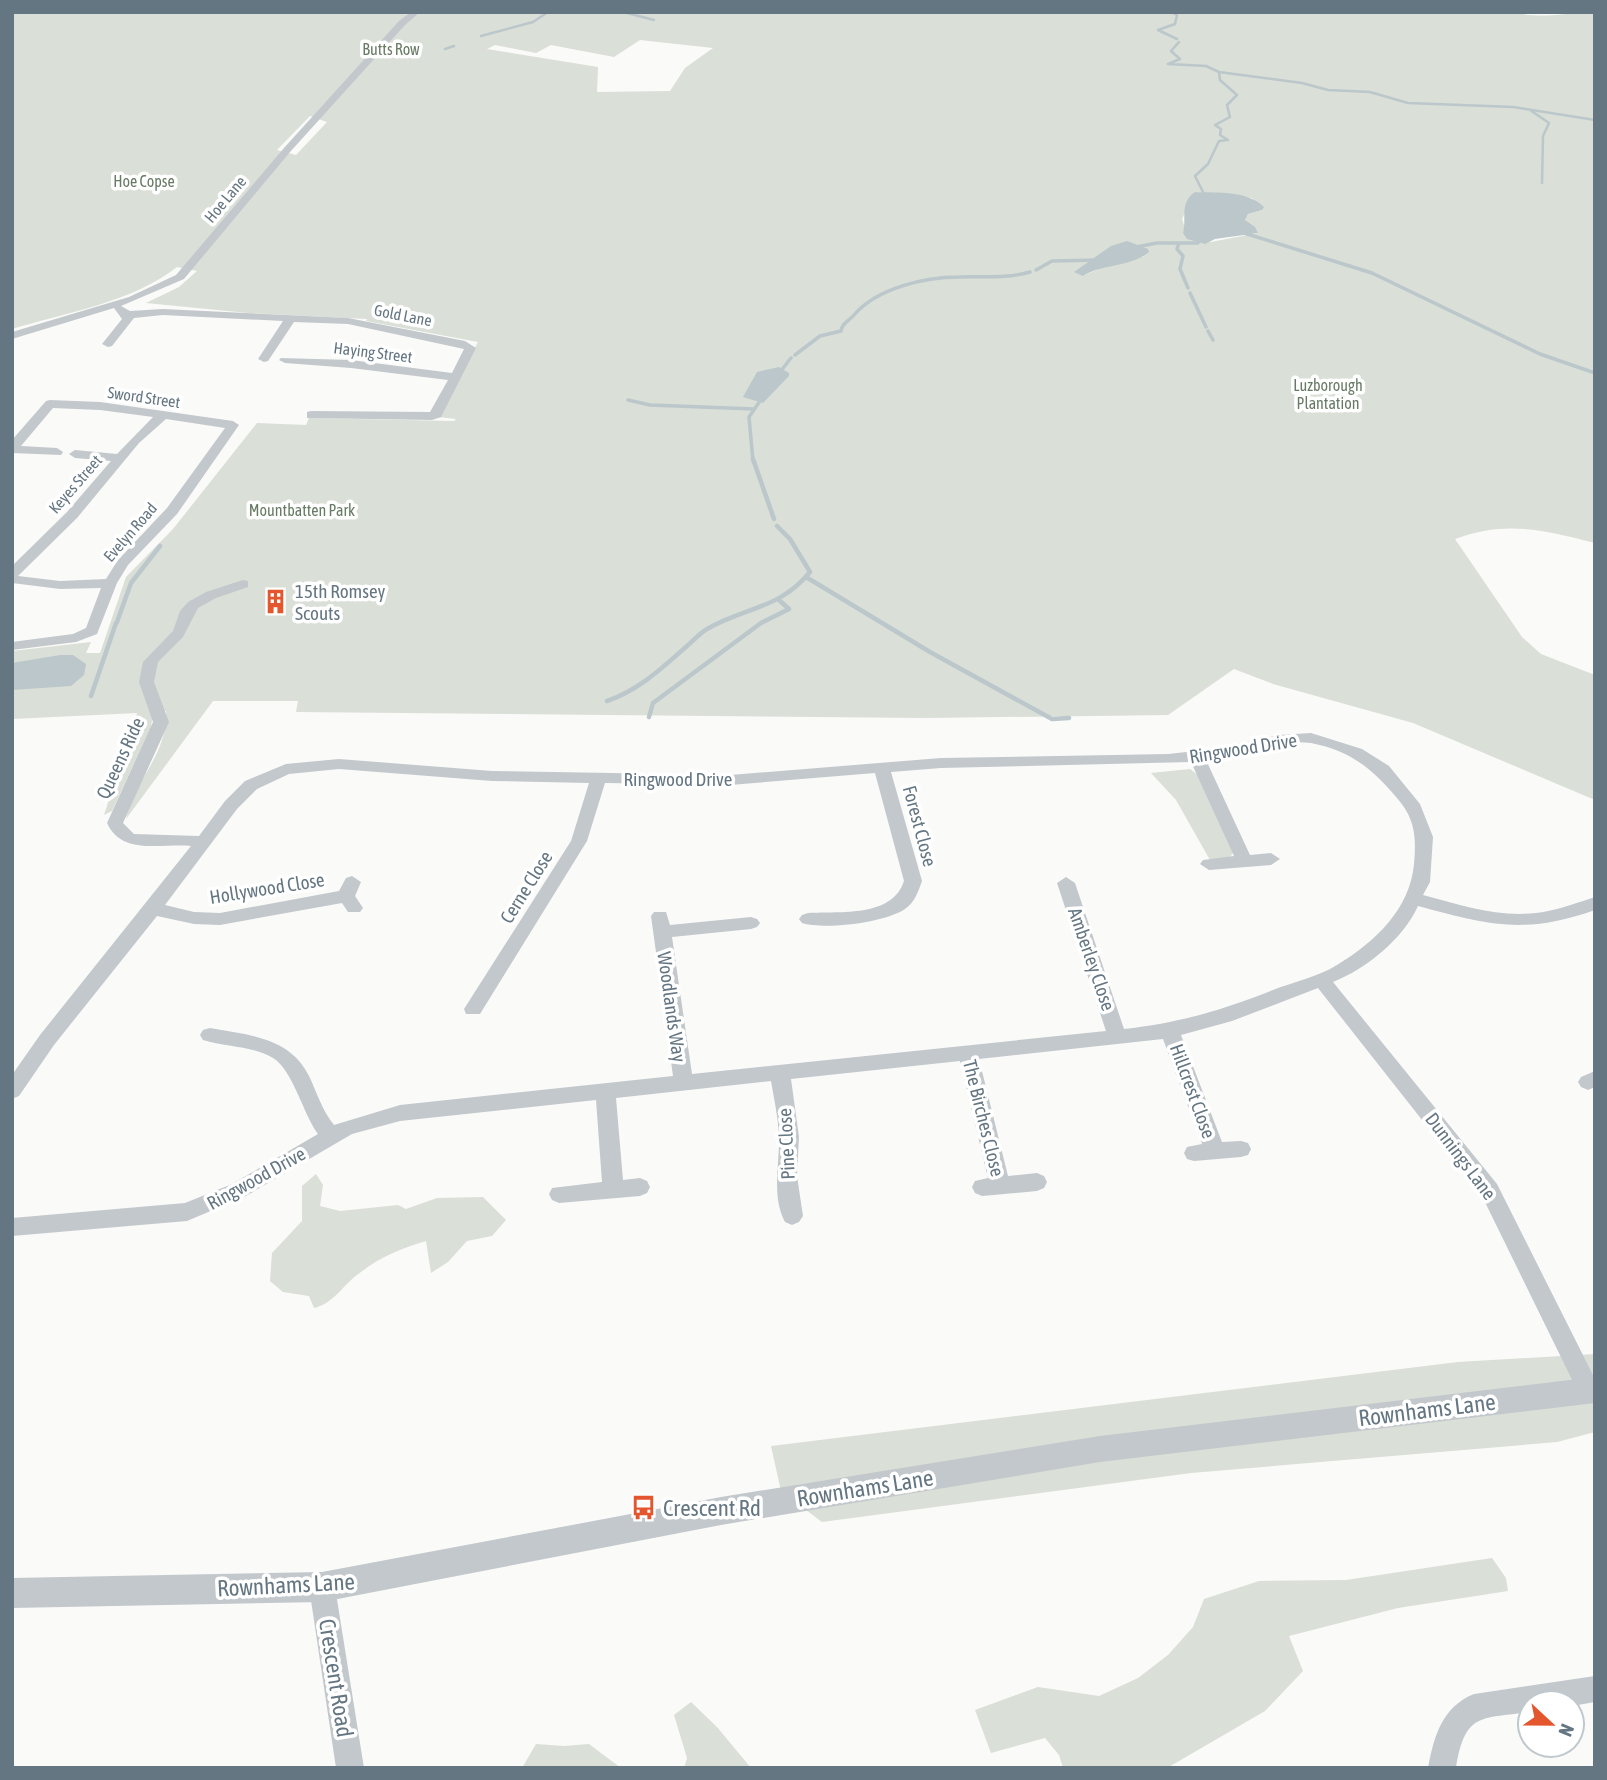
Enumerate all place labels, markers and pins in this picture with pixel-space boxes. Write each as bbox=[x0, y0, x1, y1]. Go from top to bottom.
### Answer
place label: 15th Romsey Scouts bbox=[295, 580, 385, 624]
building icon: 15th Romsey Scouts bbox=[261, 588, 289, 616]
bus stop icon: Crescent Rd bbox=[629, 1494, 657, 1522]
place label: Crescent Rd bbox=[663, 1495, 761, 1521]

